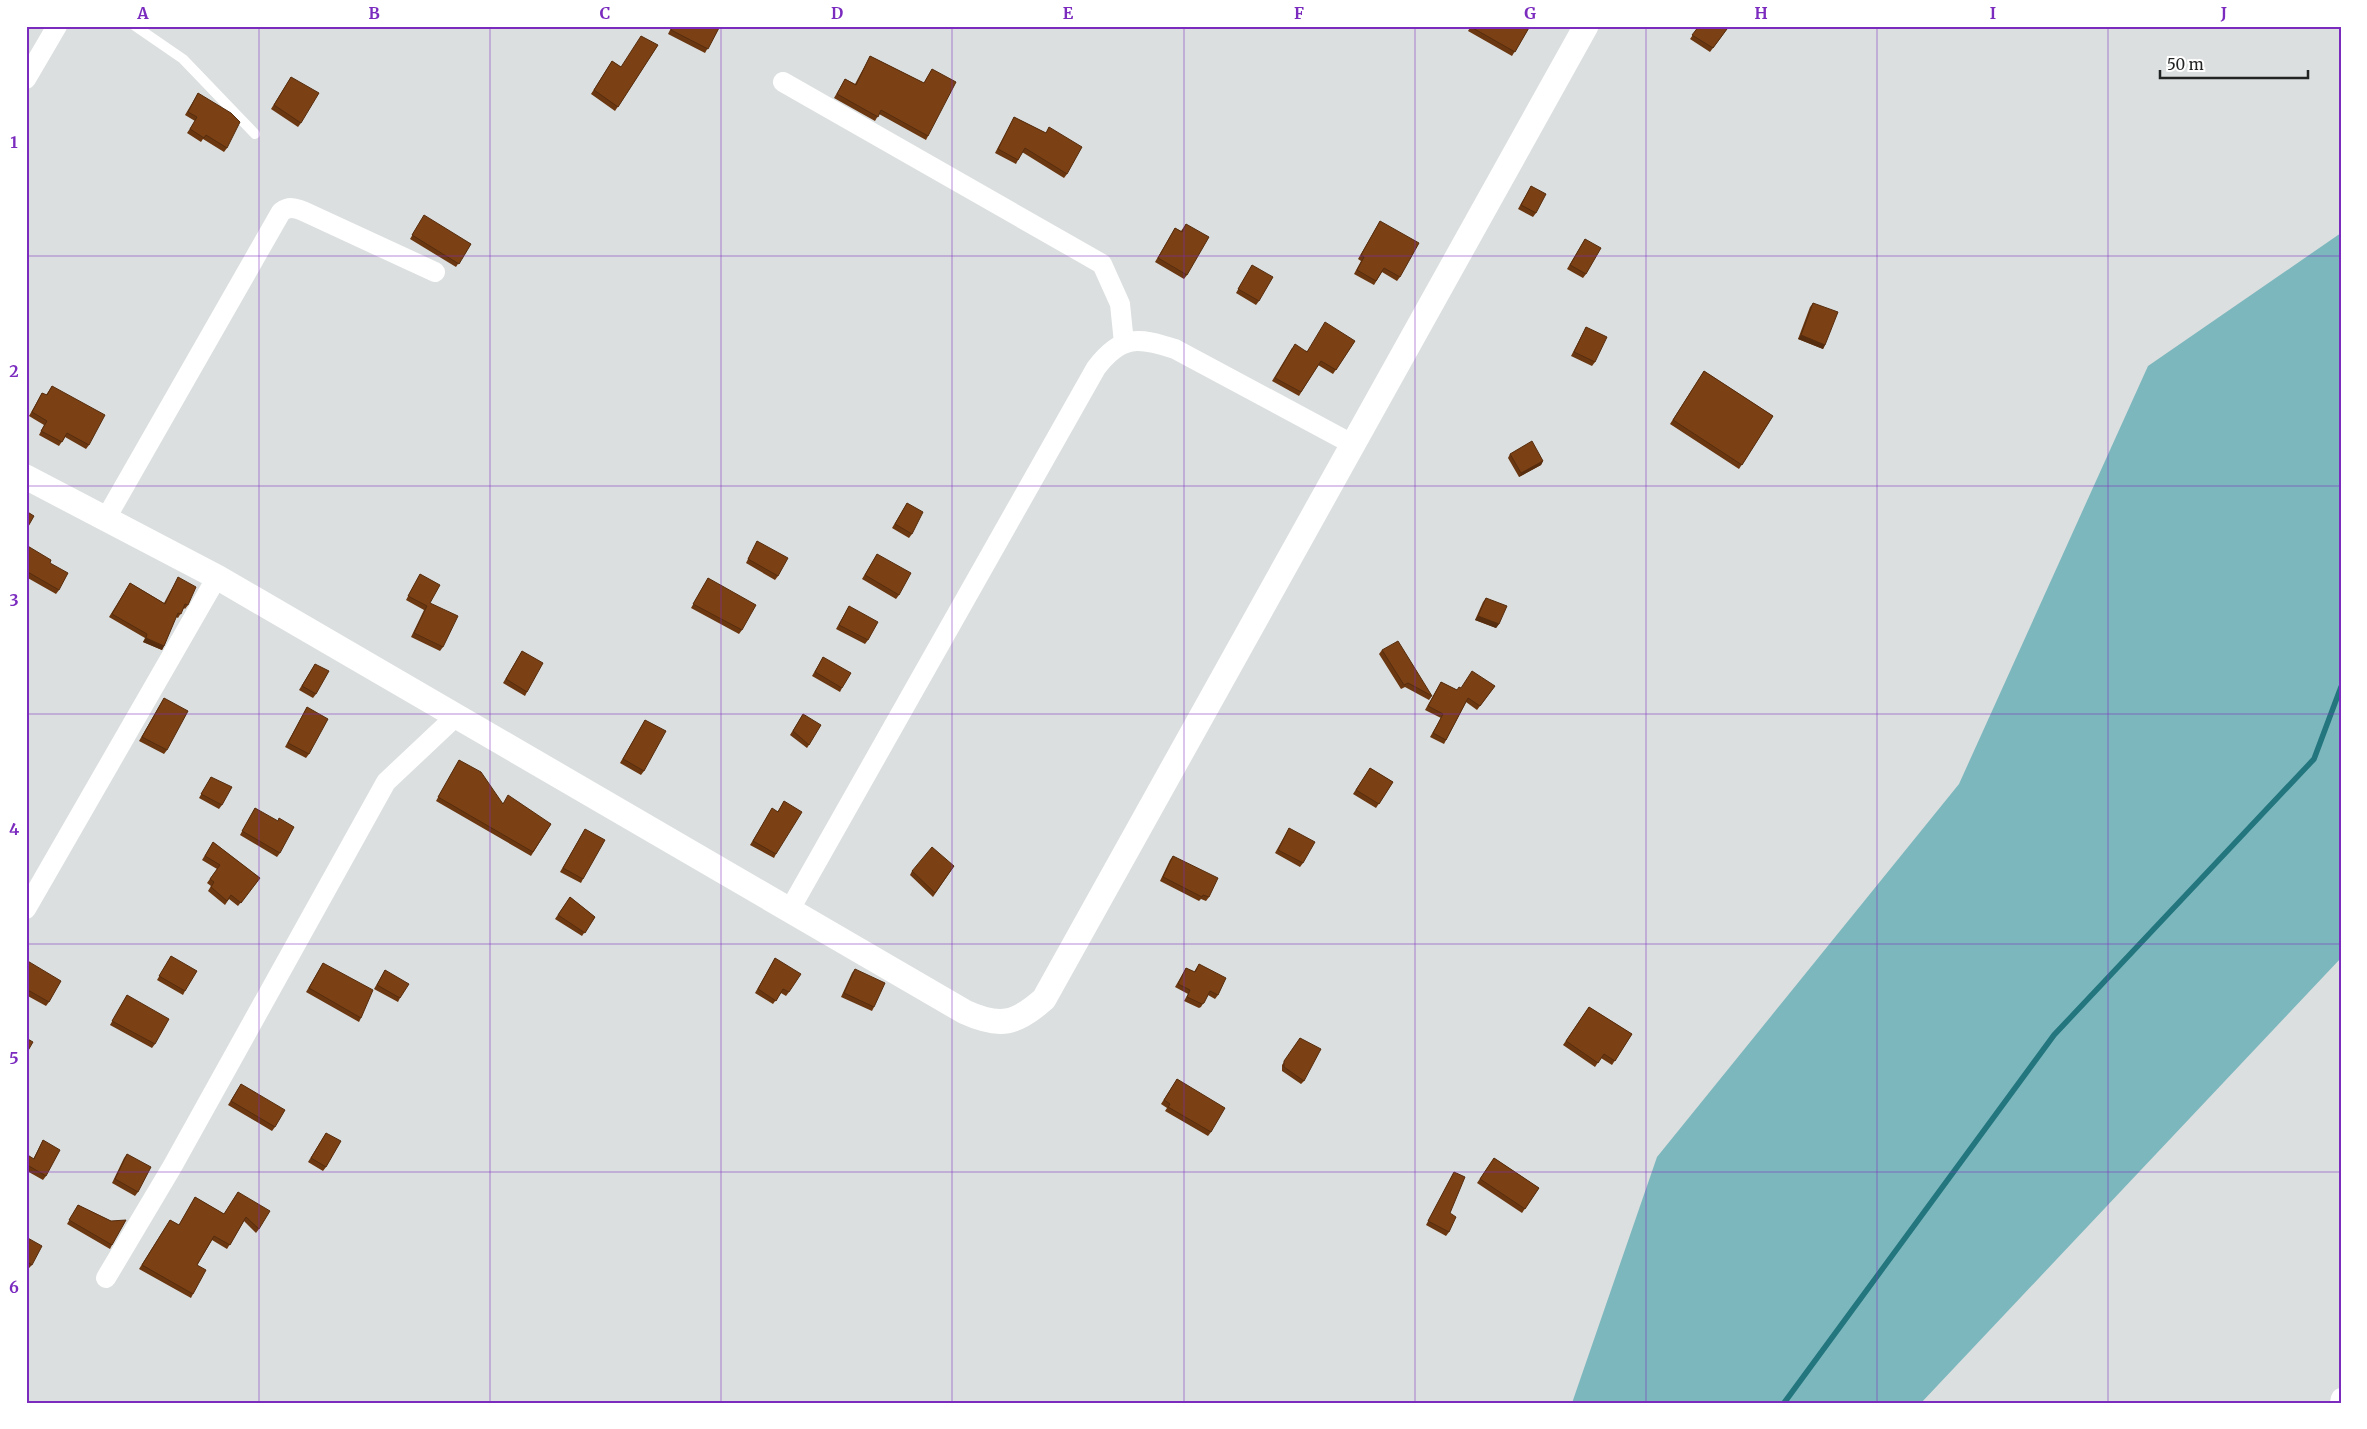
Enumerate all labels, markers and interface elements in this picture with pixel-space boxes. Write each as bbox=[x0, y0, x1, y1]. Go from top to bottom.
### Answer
text: A bbox=[136, 3, 149, 23]
text: B bbox=[368, 3, 380, 23]
text: C bbox=[600, 3, 610, 23]
text: D bbox=[831, 3, 843, 23]
text: E bbox=[1063, 3, 1074, 23]
text: F bbox=[1294, 3, 1304, 23]
text: G bbox=[1524, 3, 1536, 23]
text: H bbox=[1754, 3, 1768, 23]
text: I bbox=[1990, 3, 1996, 23]
text: J bbox=[2220, 3, 2227, 23]
scale bar bbox=[2160, 48, 2307, 80]
text: 50 m bbox=[2167, 55, 2204, 74]
text: 1 bbox=[10, 132, 18, 152]
text: 2 bbox=[9, 361, 19, 381]
text: 3 bbox=[9, 590, 19, 610]
text: 4 bbox=[9, 819, 19, 839]
text: 5 bbox=[9, 1048, 19, 1068]
text: 6 bbox=[9, 1277, 19, 1297]

